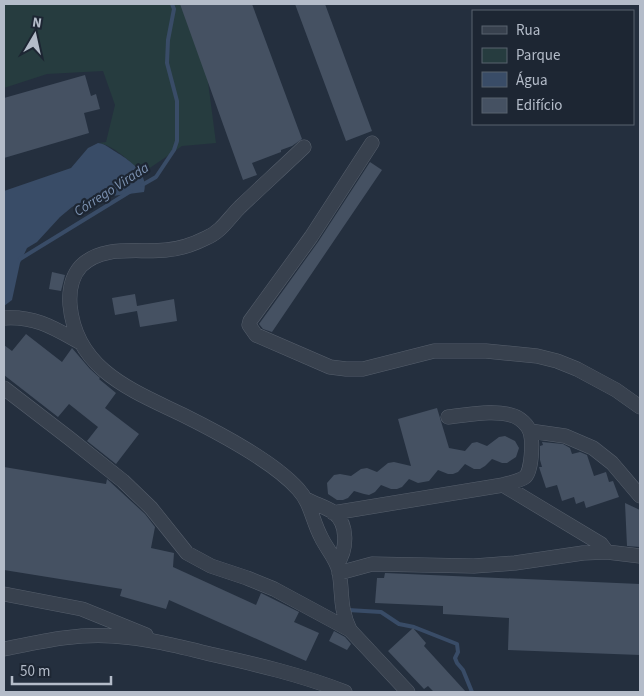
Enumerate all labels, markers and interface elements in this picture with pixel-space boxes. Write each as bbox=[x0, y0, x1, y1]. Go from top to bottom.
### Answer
north arrow bbox=[10, 10, 60, 60]
legend bbox=[472, 10, 634, 125]
text: N bbox=[31, 13, 43, 34]
text: Rua bbox=[516, 20, 540, 41]
text: Parque bbox=[516, 45, 560, 66]
text: Água bbox=[516, 70, 547, 91]
text: Edifício bbox=[516, 95, 563, 116]
water label: Córrego Virada bbox=[70, 158, 153, 222]
scale bar bbox=[12, 654, 111, 686]
text: 50 m bbox=[20, 661, 50, 682]

